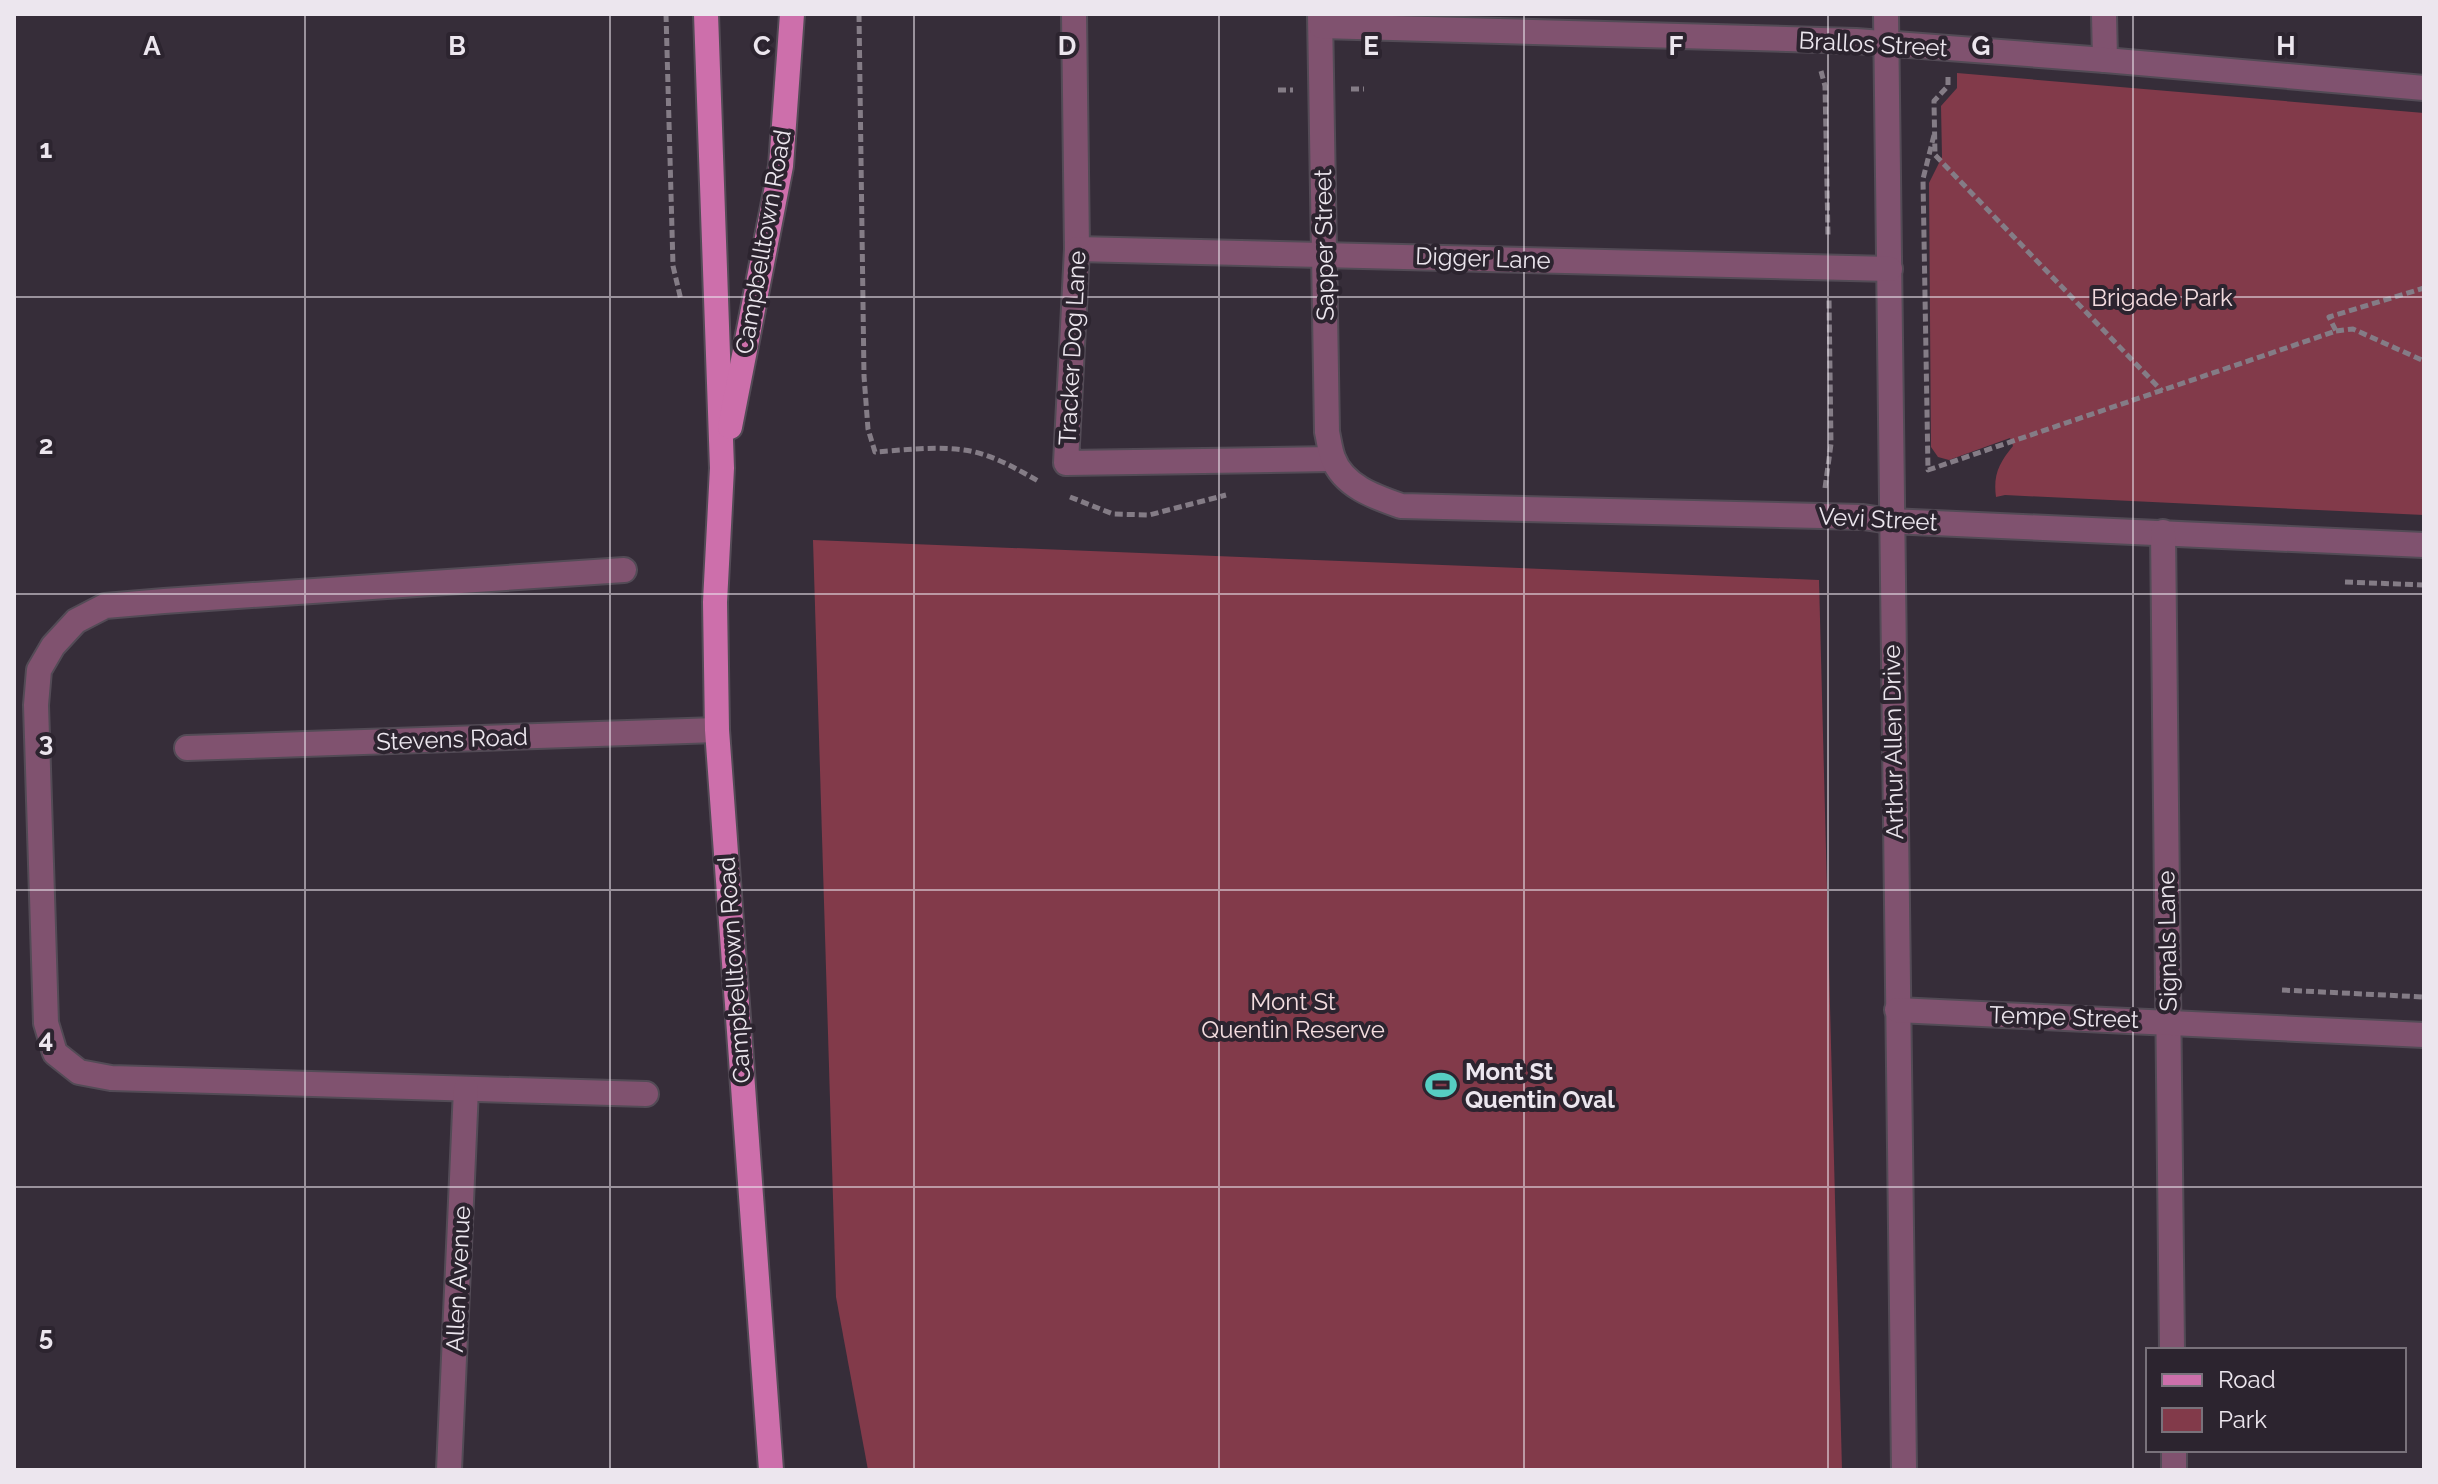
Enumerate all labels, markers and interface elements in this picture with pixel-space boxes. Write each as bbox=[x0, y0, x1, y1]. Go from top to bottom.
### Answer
street label: Brallos Street bbox=[1798, 26, 1948, 62]
text: A bbox=[143, 31, 161, 61]
text: B bbox=[448, 31, 466, 61]
text: C bbox=[753, 31, 771, 61]
text: D bbox=[1058, 31, 1076, 61]
text: E bbox=[1363, 31, 1379, 61]
text: F bbox=[1669, 31, 1684, 61]
text: G bbox=[1972, 31, 1990, 61]
text: H bbox=[2276, 31, 2296, 61]
street label: Campbelltown Road bbox=[729, 128, 797, 356]
text: 1 bbox=[40, 134, 53, 164]
street label: Sapper Street bbox=[1308, 169, 1340, 321]
street label: Digger Lane bbox=[1415, 241, 1551, 275]
street label: Tracker Dog Lane bbox=[1052, 250, 1092, 446]
park label: Brigade Park bbox=[2091, 283, 2233, 312]
text: 2 bbox=[39, 430, 53, 460]
street label: Vevi Street bbox=[1818, 501, 1938, 537]
street label: Arthur Allen Drive bbox=[1877, 644, 1909, 840]
street label: Stevens Road bbox=[376, 722, 528, 756]
text: 3 bbox=[39, 727, 53, 757]
street label: Campbelltown Road bbox=[712, 856, 756, 1084]
street label: Signals Lane bbox=[2151, 870, 2183, 1012]
park label: Mont St Quentin Reserve bbox=[1201, 987, 1385, 1044]
street label: Tempe Street bbox=[1989, 1000, 2139, 1034]
text: 4 bbox=[39, 1024, 53, 1054]
place label: Mont St Quentin Oval bbox=[1465, 1057, 1615, 1114]
sports icon: Mont St Quentin Oval bbox=[1424, 1068, 1458, 1102]
street label: Allen Avenue bbox=[440, 1205, 476, 1353]
text: 5 bbox=[39, 1321, 53, 1351]
legend bbox=[2146, 1348, 2406, 1452]
text: Road bbox=[2218, 1365, 2276, 1394]
text: Park bbox=[2218, 1405, 2267, 1434]

